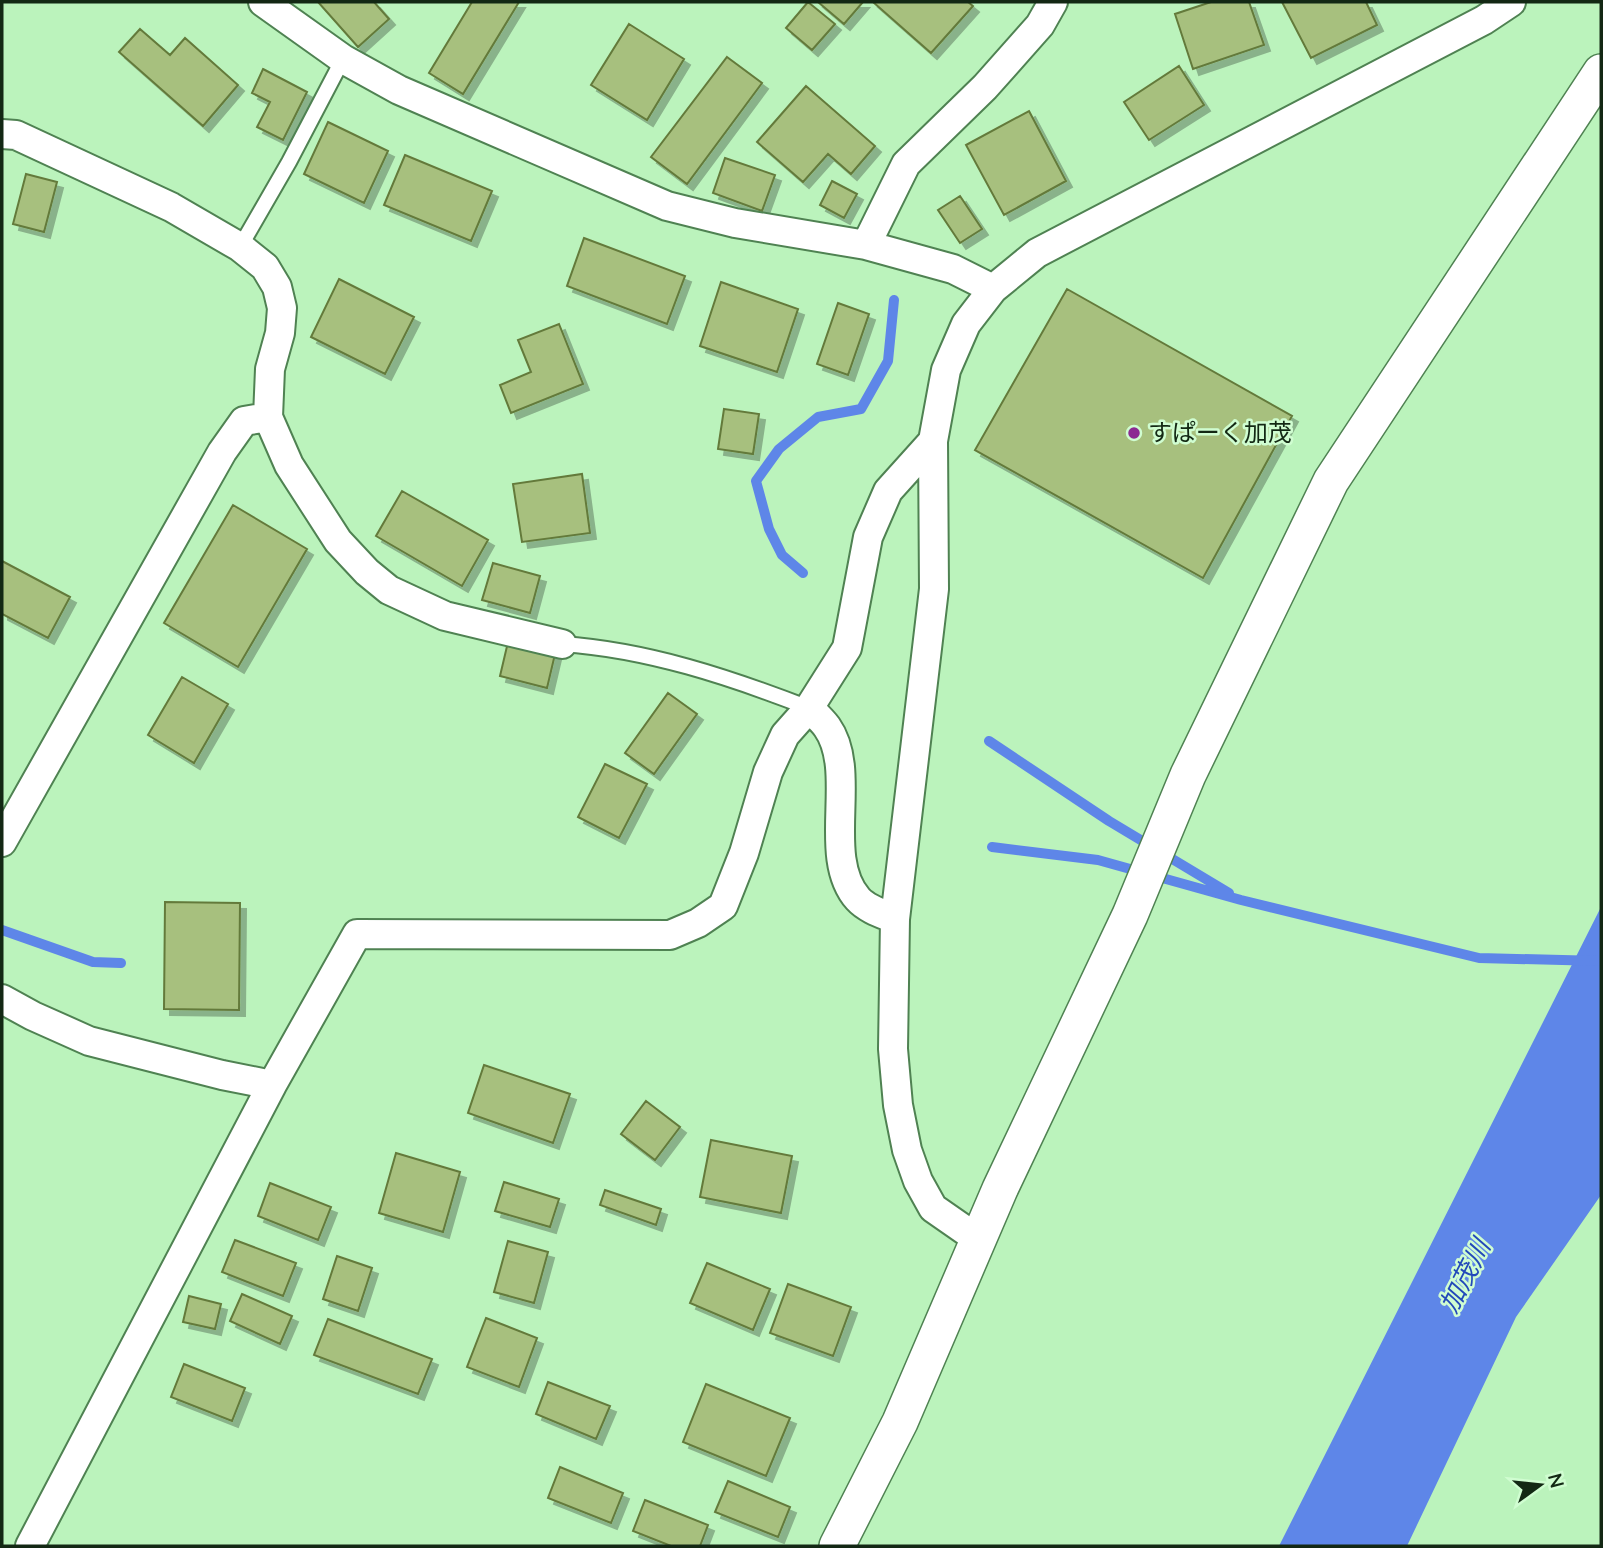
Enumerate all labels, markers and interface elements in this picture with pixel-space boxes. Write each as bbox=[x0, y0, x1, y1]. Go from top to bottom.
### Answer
place label: すぱーく加茂 bbox=[1148, 417, 1292, 449]
marker: すぱーく加茂 bbox=[1126, 425, 1142, 441]
water label: 加茂川 bbox=[1432, 1231, 1500, 1319]
north arrow bbox=[1505, 1450, 1575, 1520]
text: N bbox=[1541, 1471, 1570, 1491]

